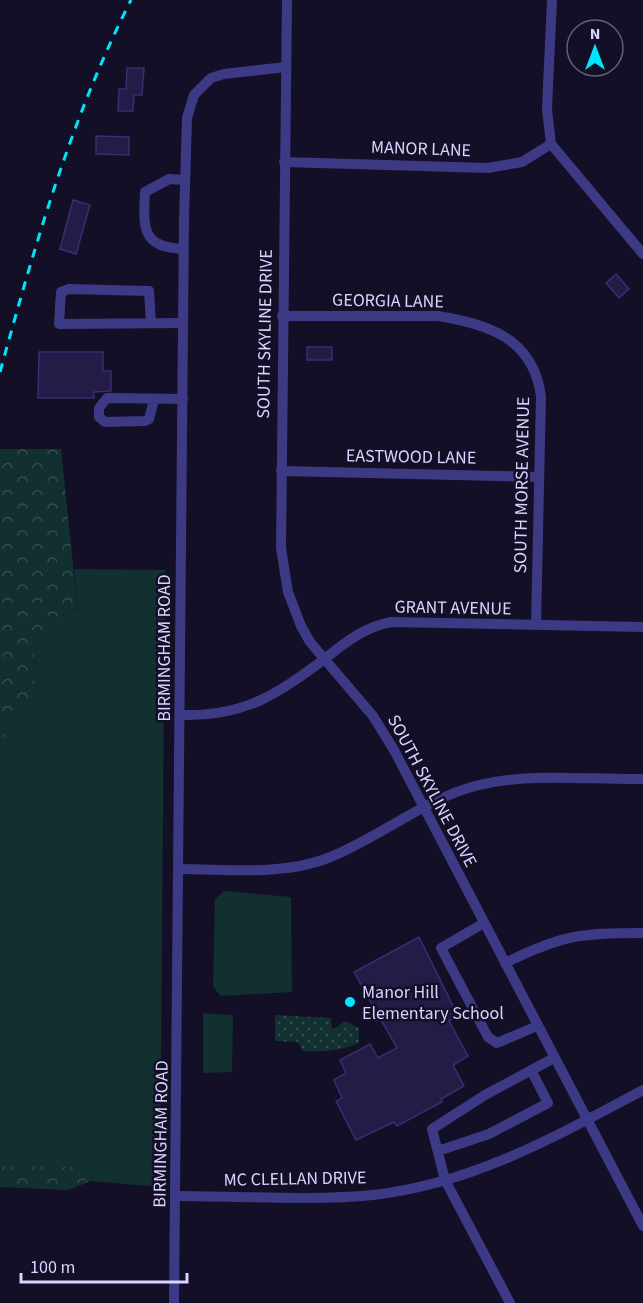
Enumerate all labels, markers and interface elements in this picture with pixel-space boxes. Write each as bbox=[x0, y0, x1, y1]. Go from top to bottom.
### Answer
north arrow bbox=[565, 18, 625, 78]
text: N bbox=[590, 23, 600, 45]
street label: MANOR LANE bbox=[371, 135, 471, 163]
street label: SOUTH SKYLINE DRIVE bbox=[251, 249, 279, 419]
street label: GEORGIA LANE bbox=[332, 288, 444, 314]
street label: SOUTH MORSE AVENUE bbox=[508, 396, 536, 574]
street label: EASTWOOD LANE bbox=[346, 443, 476, 471]
street label: BIRMINGHAM ROAD bbox=[152, 574, 177, 722]
street label: GRANT AVENUE bbox=[394, 594, 512, 622]
street label: SOUTH SKYLINE DRIVE bbox=[381, 710, 483, 872]
place label: Manor Hill Elementary School bbox=[362, 980, 504, 1026]
marker: Manor Hill Elementary School bbox=[343, 995, 357, 1009]
street label: BIRMINGHAM ROAD bbox=[147, 1060, 175, 1208]
street label: MC CLELLAN DRIVE bbox=[223, 1165, 367, 1193]
scale bar bbox=[21, 1246, 188, 1284]
text: 100 m bbox=[30, 1255, 75, 1280]

